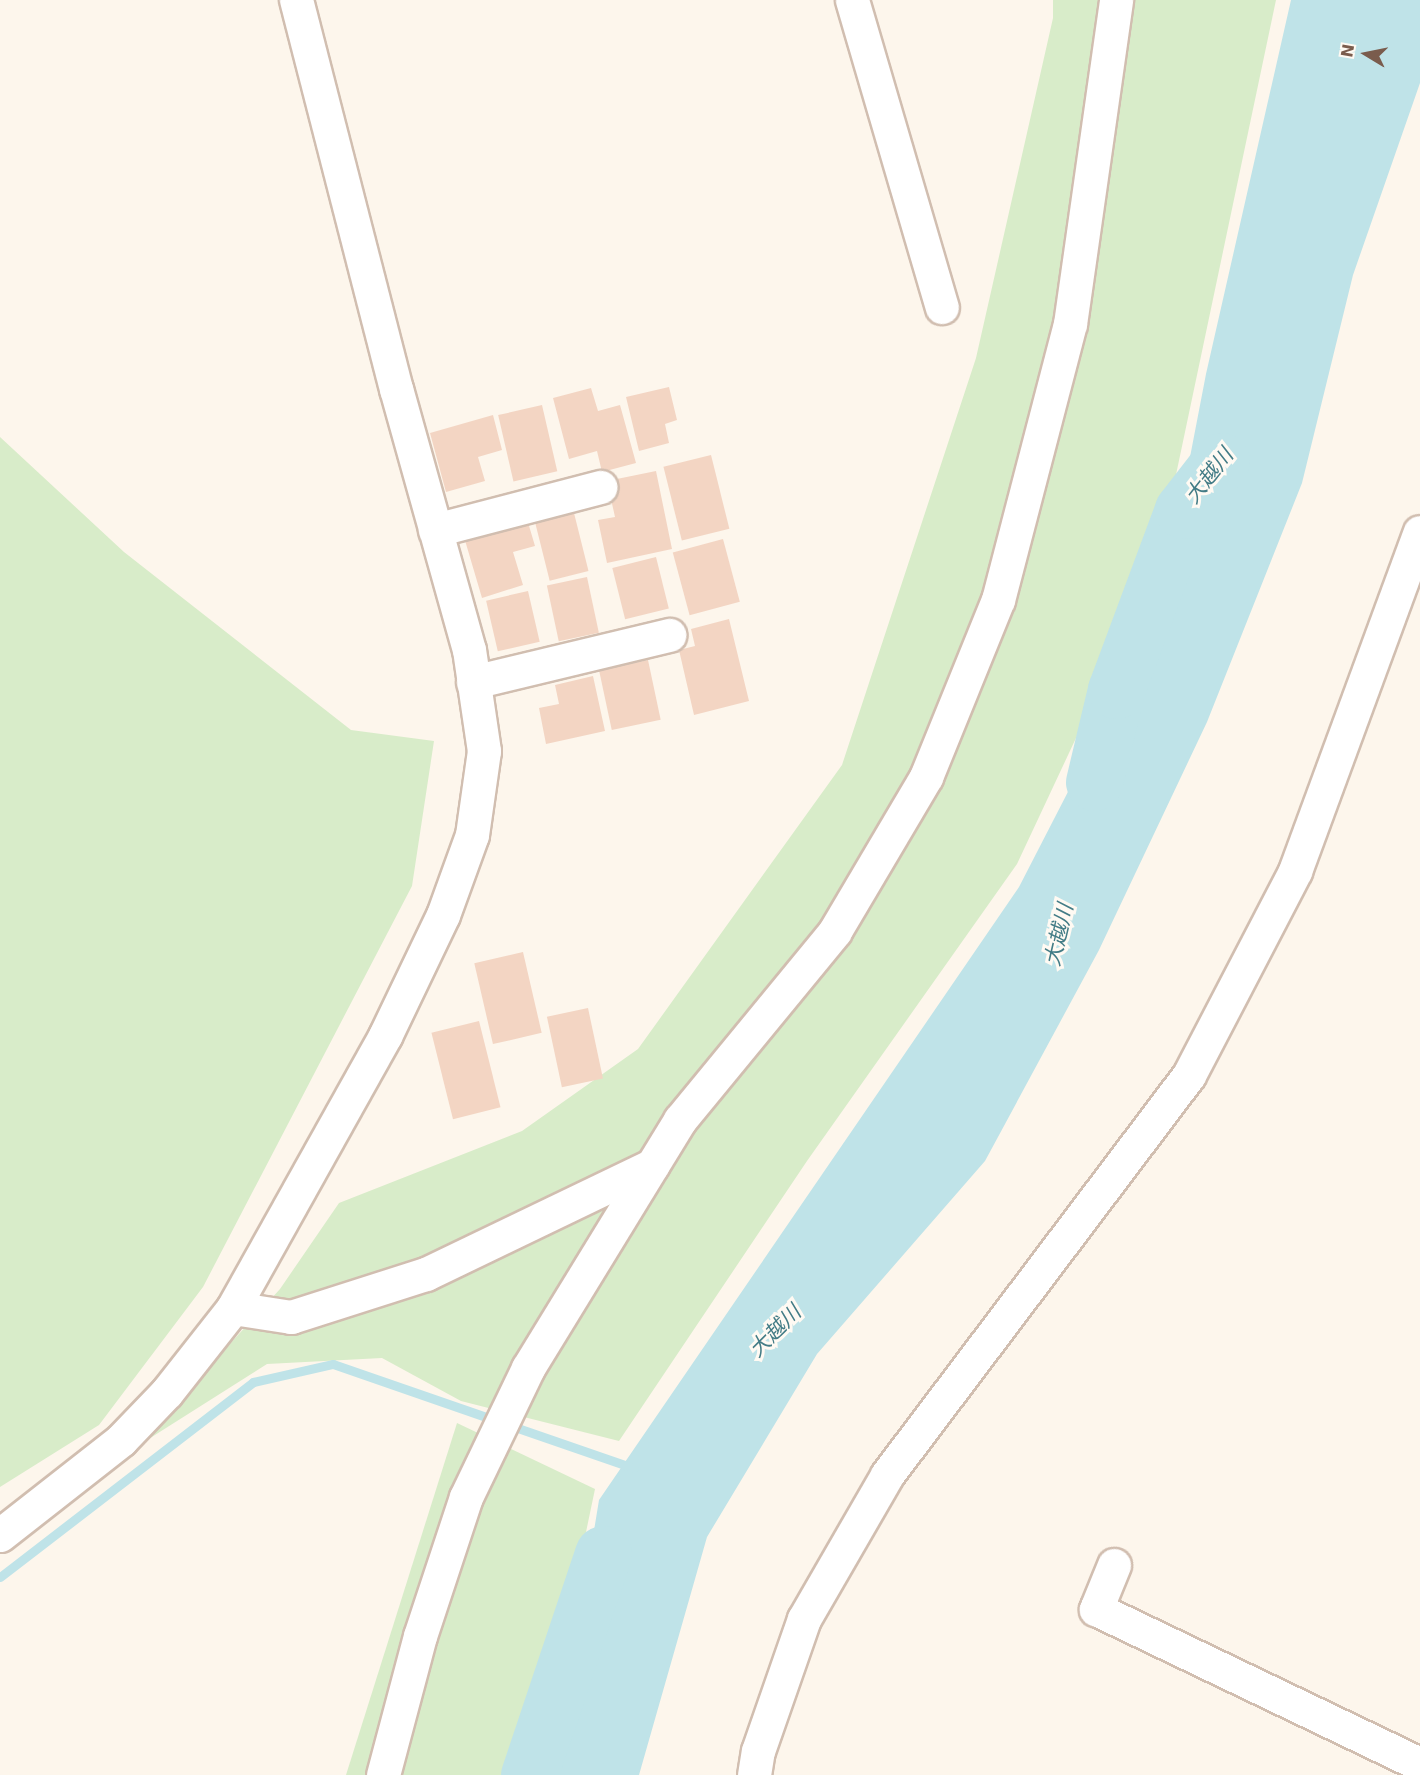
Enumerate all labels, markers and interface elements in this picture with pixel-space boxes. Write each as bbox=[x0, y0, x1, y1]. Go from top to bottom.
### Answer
north arrow bbox=[1336, 24, 1396, 84]
text: N bbox=[1337, 43, 1358, 59]
water label: 大越川 bbox=[1180, 443, 1238, 509]
water label: 大越川 bbox=[1040, 901, 1078, 969]
water label: 大越川 bbox=[744, 1300, 806, 1362]

